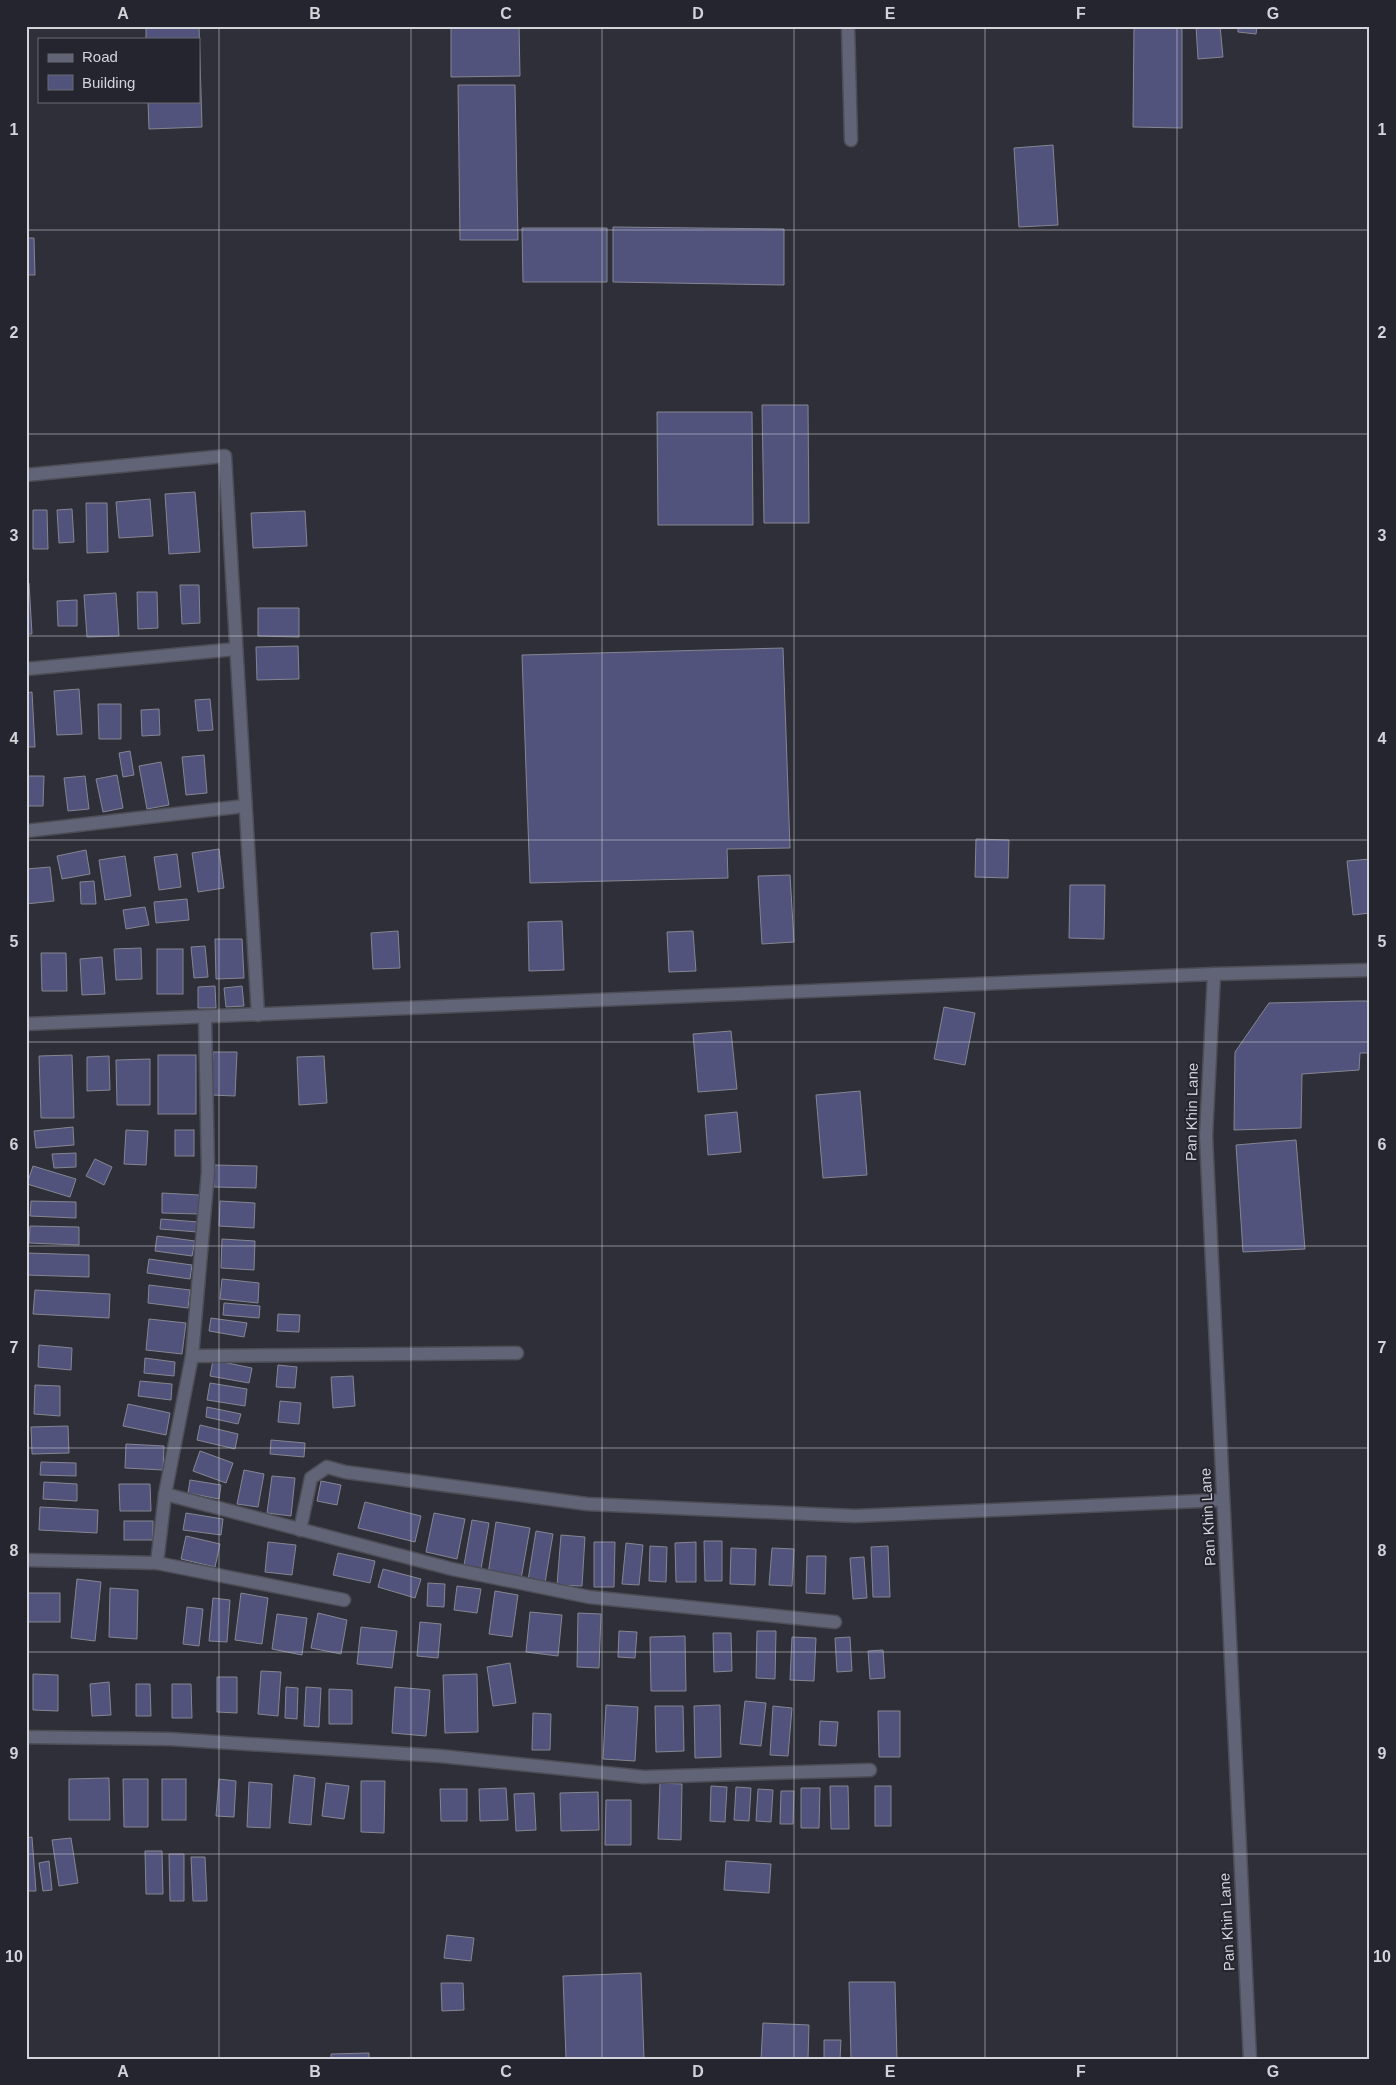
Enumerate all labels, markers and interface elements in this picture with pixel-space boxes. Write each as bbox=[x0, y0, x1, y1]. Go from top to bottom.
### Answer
text: A bbox=[117, 5, 129, 22]
text: B bbox=[309, 5, 321, 22]
text: C bbox=[500, 5, 512, 22]
text: D bbox=[692, 5, 704, 22]
text: E bbox=[885, 5, 896, 22]
text: F bbox=[1076, 5, 1086, 22]
text: G bbox=[1267, 5, 1279, 22]
legend bbox=[38, 38, 200, 102]
text: Road bbox=[82, 48, 118, 65]
text: Building bbox=[82, 74, 135, 91]
text: 1 bbox=[10, 121, 19, 138]
text: 1 bbox=[1378, 121, 1387, 138]
text: 2 bbox=[10, 324, 19, 341]
text: 2 bbox=[1378, 324, 1387, 341]
text: 3 bbox=[10, 527, 19, 544]
text: 3 bbox=[1378, 527, 1387, 544]
text: 4 bbox=[10, 730, 19, 747]
text: 4 bbox=[1378, 730, 1387, 747]
text: 5 bbox=[10, 933, 19, 950]
text: 5 bbox=[1378, 933, 1387, 950]
street label: Pan Khin Lane bbox=[1182, 1063, 1201, 1161]
text: 6 bbox=[10, 1136, 19, 1153]
text: 6 bbox=[1378, 1136, 1387, 1153]
text: 7 bbox=[10, 1339, 19, 1356]
text: 7 bbox=[1378, 1339, 1387, 1356]
street label: Pan Khin Lane bbox=[1196, 1467, 1219, 1567]
text: 8 bbox=[10, 1542, 19, 1559]
text: 8 bbox=[1378, 1542, 1387, 1559]
text: 9 bbox=[10, 1745, 19, 1762]
text: 9 bbox=[1378, 1745, 1387, 1762]
street label: Pan Khin Lane bbox=[1215, 1872, 1238, 1972]
text: 10 bbox=[5, 1948, 23, 1965]
text: 10 bbox=[1373, 1948, 1391, 1965]
text: A bbox=[117, 2063, 129, 2080]
text: B bbox=[309, 2063, 321, 2080]
text: C bbox=[500, 2063, 512, 2080]
text: D bbox=[692, 2063, 704, 2080]
text: E bbox=[885, 2063, 896, 2080]
text: F bbox=[1076, 2063, 1086, 2080]
text: G bbox=[1267, 2063, 1279, 2080]

